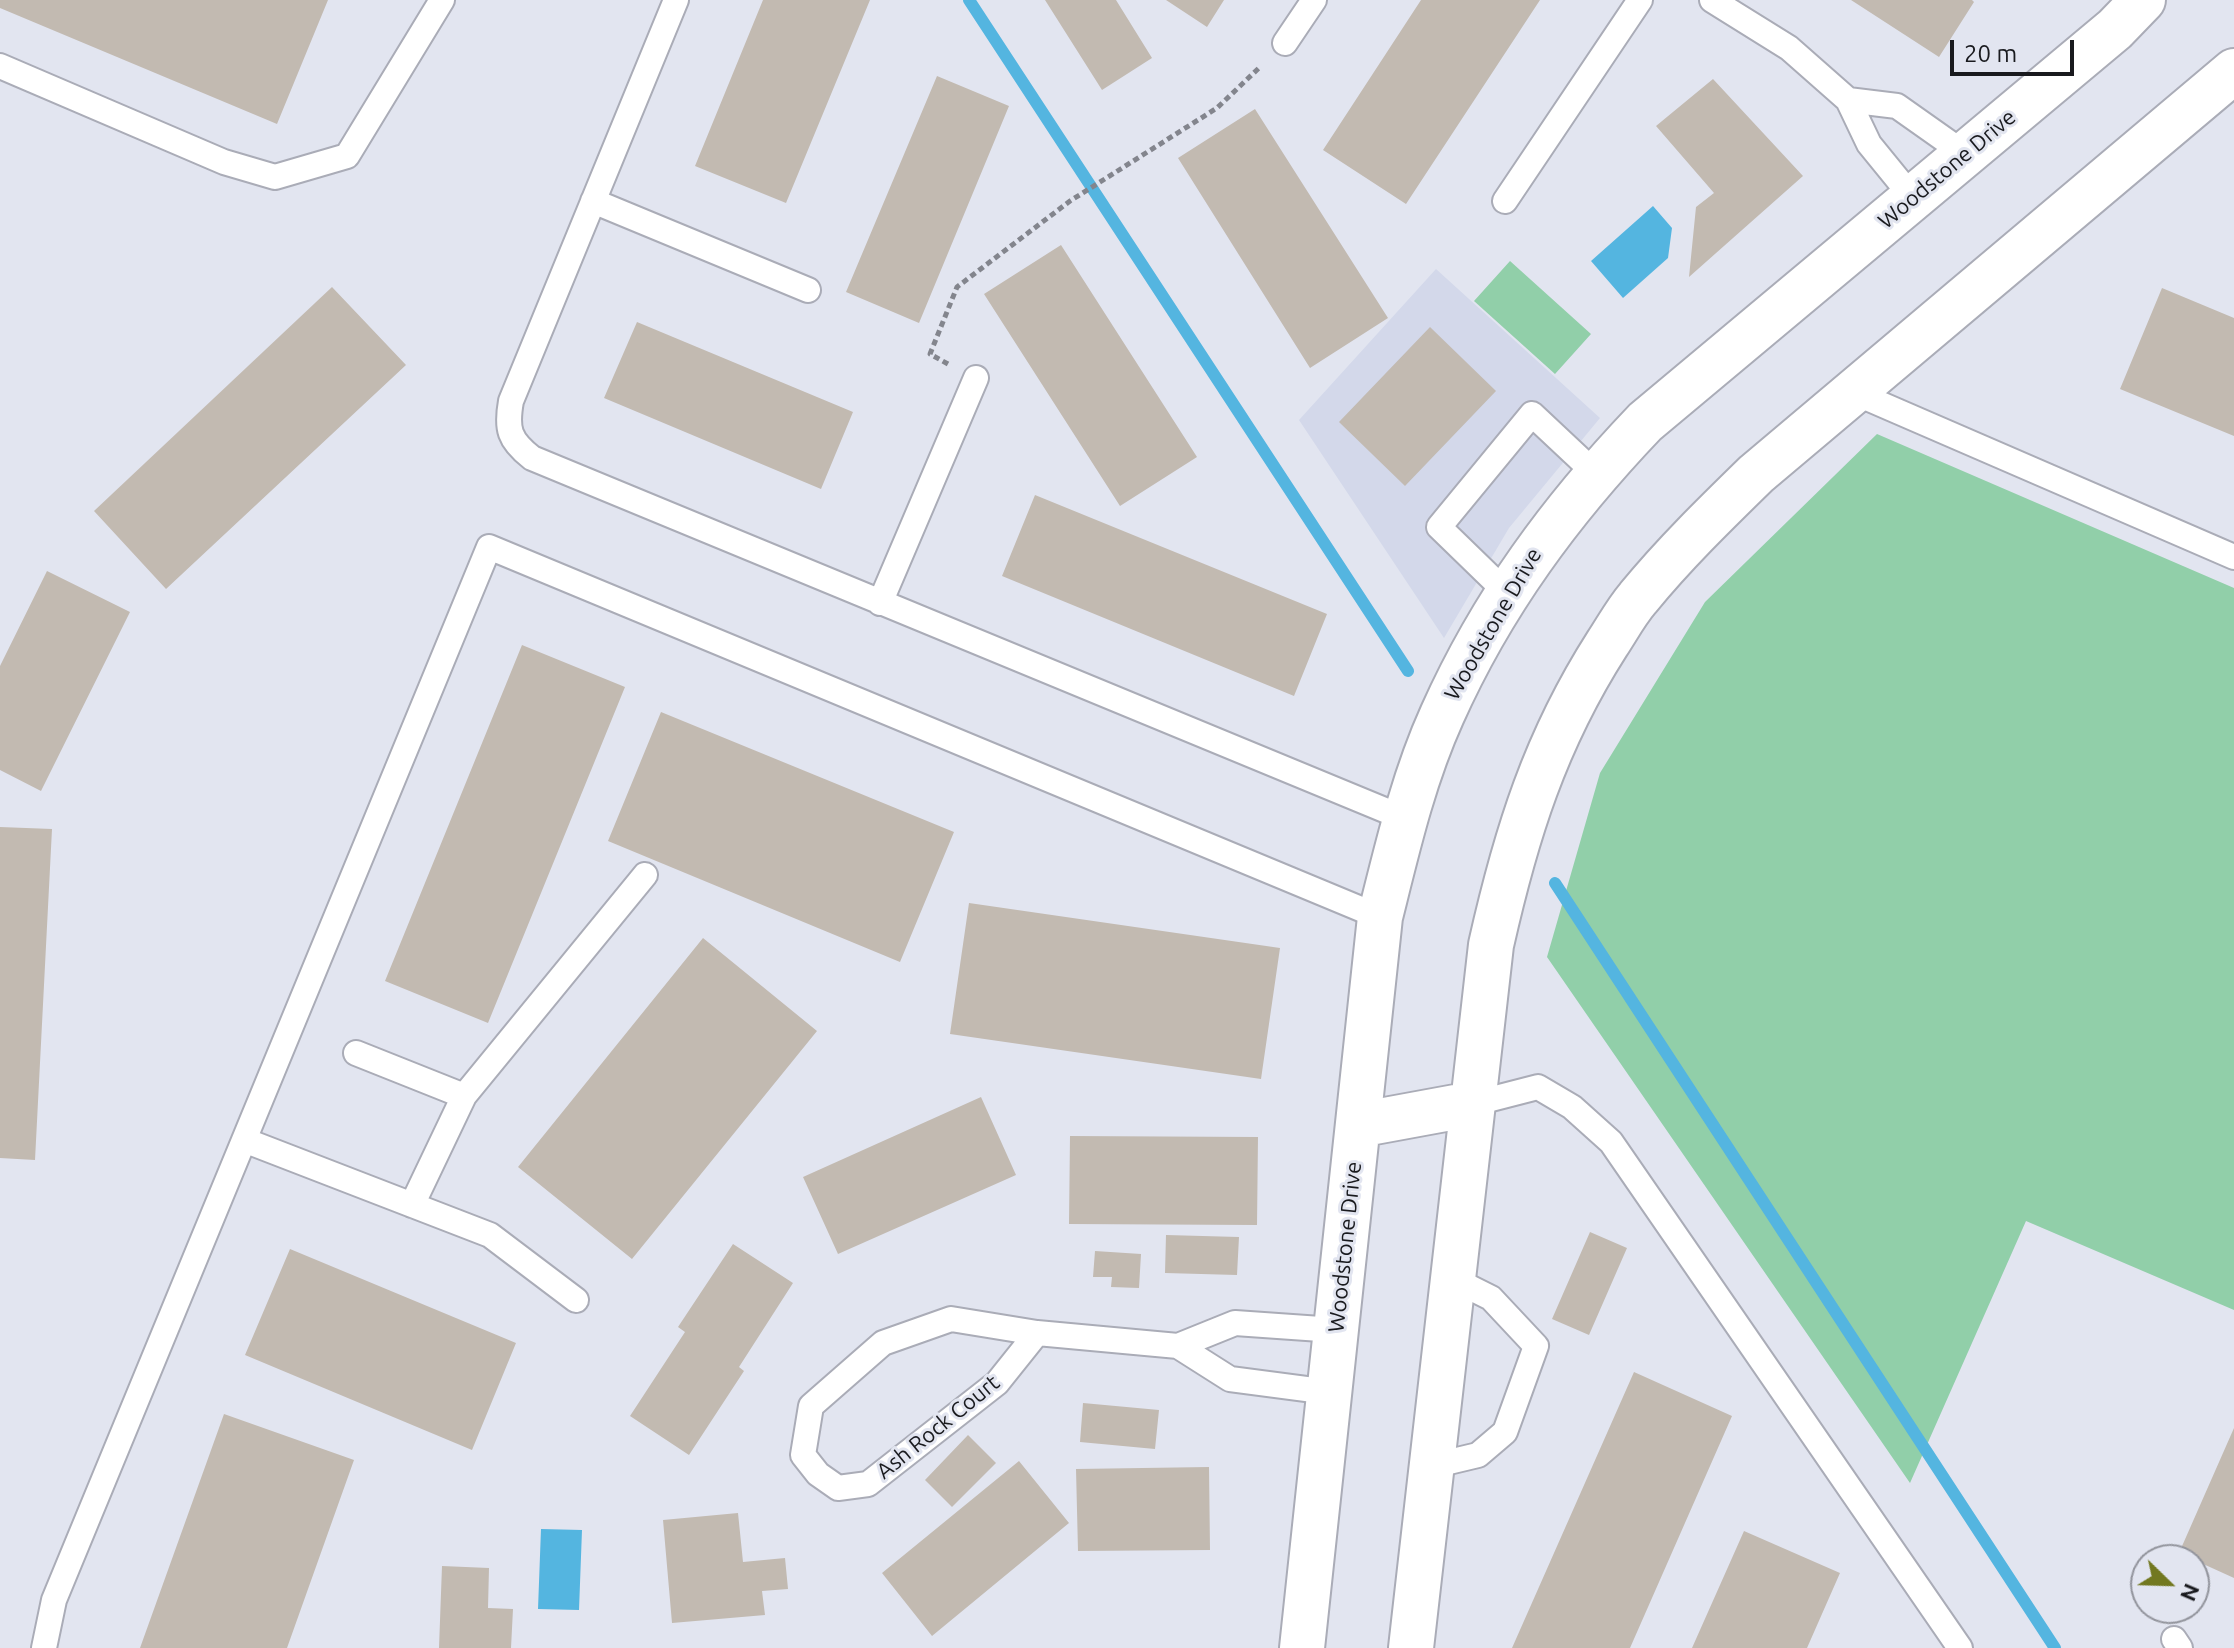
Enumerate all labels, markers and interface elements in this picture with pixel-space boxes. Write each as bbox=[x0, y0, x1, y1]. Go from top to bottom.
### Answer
scale bar bbox=[1954, 24, 2078, 74]
text: 20 m bbox=[1964, 40, 2017, 67]
street label: Woodstone Drive bbox=[1873, 104, 2021, 234]
street label: Woodstone Drive bbox=[1439, 543, 1547, 705]
street label: Woodstone Drive bbox=[1323, 1160, 1367, 1334]
street label: Ash Rock Court bbox=[871, 1369, 1005, 1485]
north arrow bbox=[2130, 1544, 2210, 1624]
text: N bbox=[2176, 1580, 2205, 1605]

